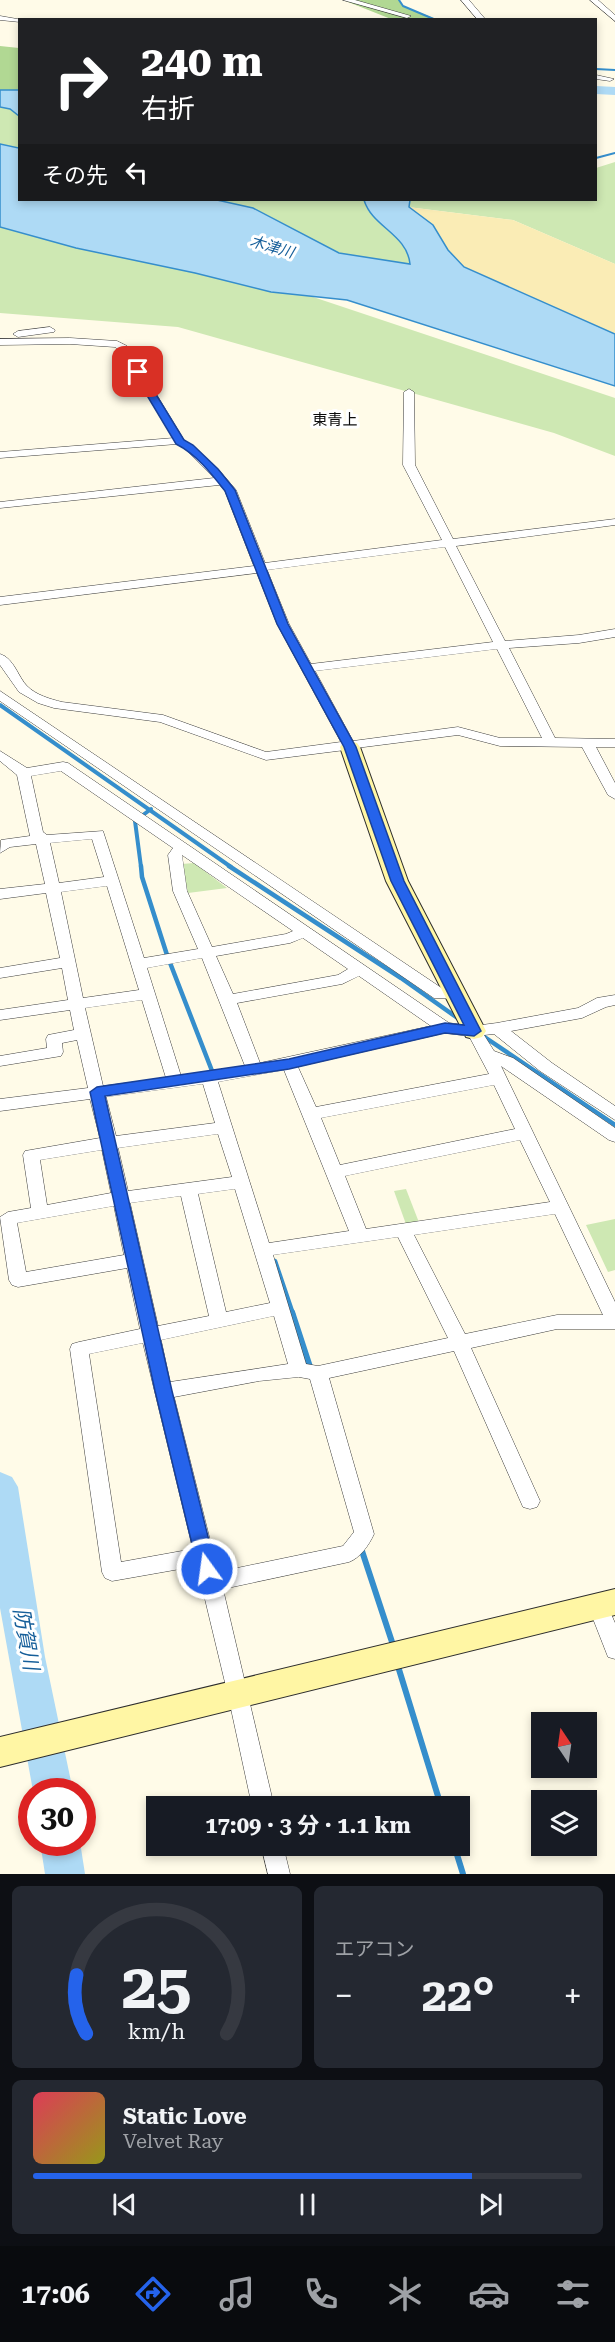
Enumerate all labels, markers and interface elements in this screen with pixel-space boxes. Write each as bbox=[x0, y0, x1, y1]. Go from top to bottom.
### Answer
text: 240 m bbox=[141, 37, 263, 86]
icon: right bbox=[42, 42, 120, 120]
text: 右折 bbox=[141, 93, 195, 125]
icon: left bbox=[120, 156, 153, 189]
text: その先 bbox=[42, 163, 108, 188]
water label: 木津川 bbox=[248, 232, 298, 262]
pin bbox=[112, 346, 163, 397]
icon: arrive bbox=[121, 355, 154, 388]
district label: 東青上 bbox=[312, 411, 358, 429]
position arrow bbox=[175, 1537, 239, 1601]
water label: 防賀川 bbox=[9, 1606, 44, 1674]
north arrow bbox=[531, 1712, 597, 1778]
map controls bbox=[531, 1712, 597, 1856]
speed limit sign: 30 bbox=[18, 1778, 96, 1856]
button: layers bbox=[531, 1790, 597, 1856]
text: 17:09 · 3 分 · 1.1 km bbox=[205, 1813, 411, 1838]
text: エアコン bbox=[335, 1937, 415, 1961]
text: 25 bbox=[122, 1950, 192, 2023]
text: 22° bbox=[422, 1969, 495, 2022]
text: − bbox=[335, 1976, 353, 2015]
text: + bbox=[564, 1976, 582, 2015]
text: km/h bbox=[128, 2019, 186, 2044]
text: Static Love bbox=[123, 2104, 247, 2129]
text: Velvet Ray bbox=[123, 2129, 223, 2153]
icon: previous bbox=[108, 2188, 141, 2221]
icon: pause bbox=[291, 2188, 324, 2221]
icon: next bbox=[474, 2188, 507, 2221]
icon: directions bbox=[132, 2273, 174, 2315]
icon: music bbox=[216, 2273, 258, 2315]
icon: phone bbox=[300, 2273, 342, 2315]
icon: climate bbox=[384, 2273, 426, 2315]
icon: car bbox=[468, 2273, 510, 2315]
icon: filters bbox=[552, 2273, 594, 2315]
text: 17:06 bbox=[21, 2278, 90, 2310]

